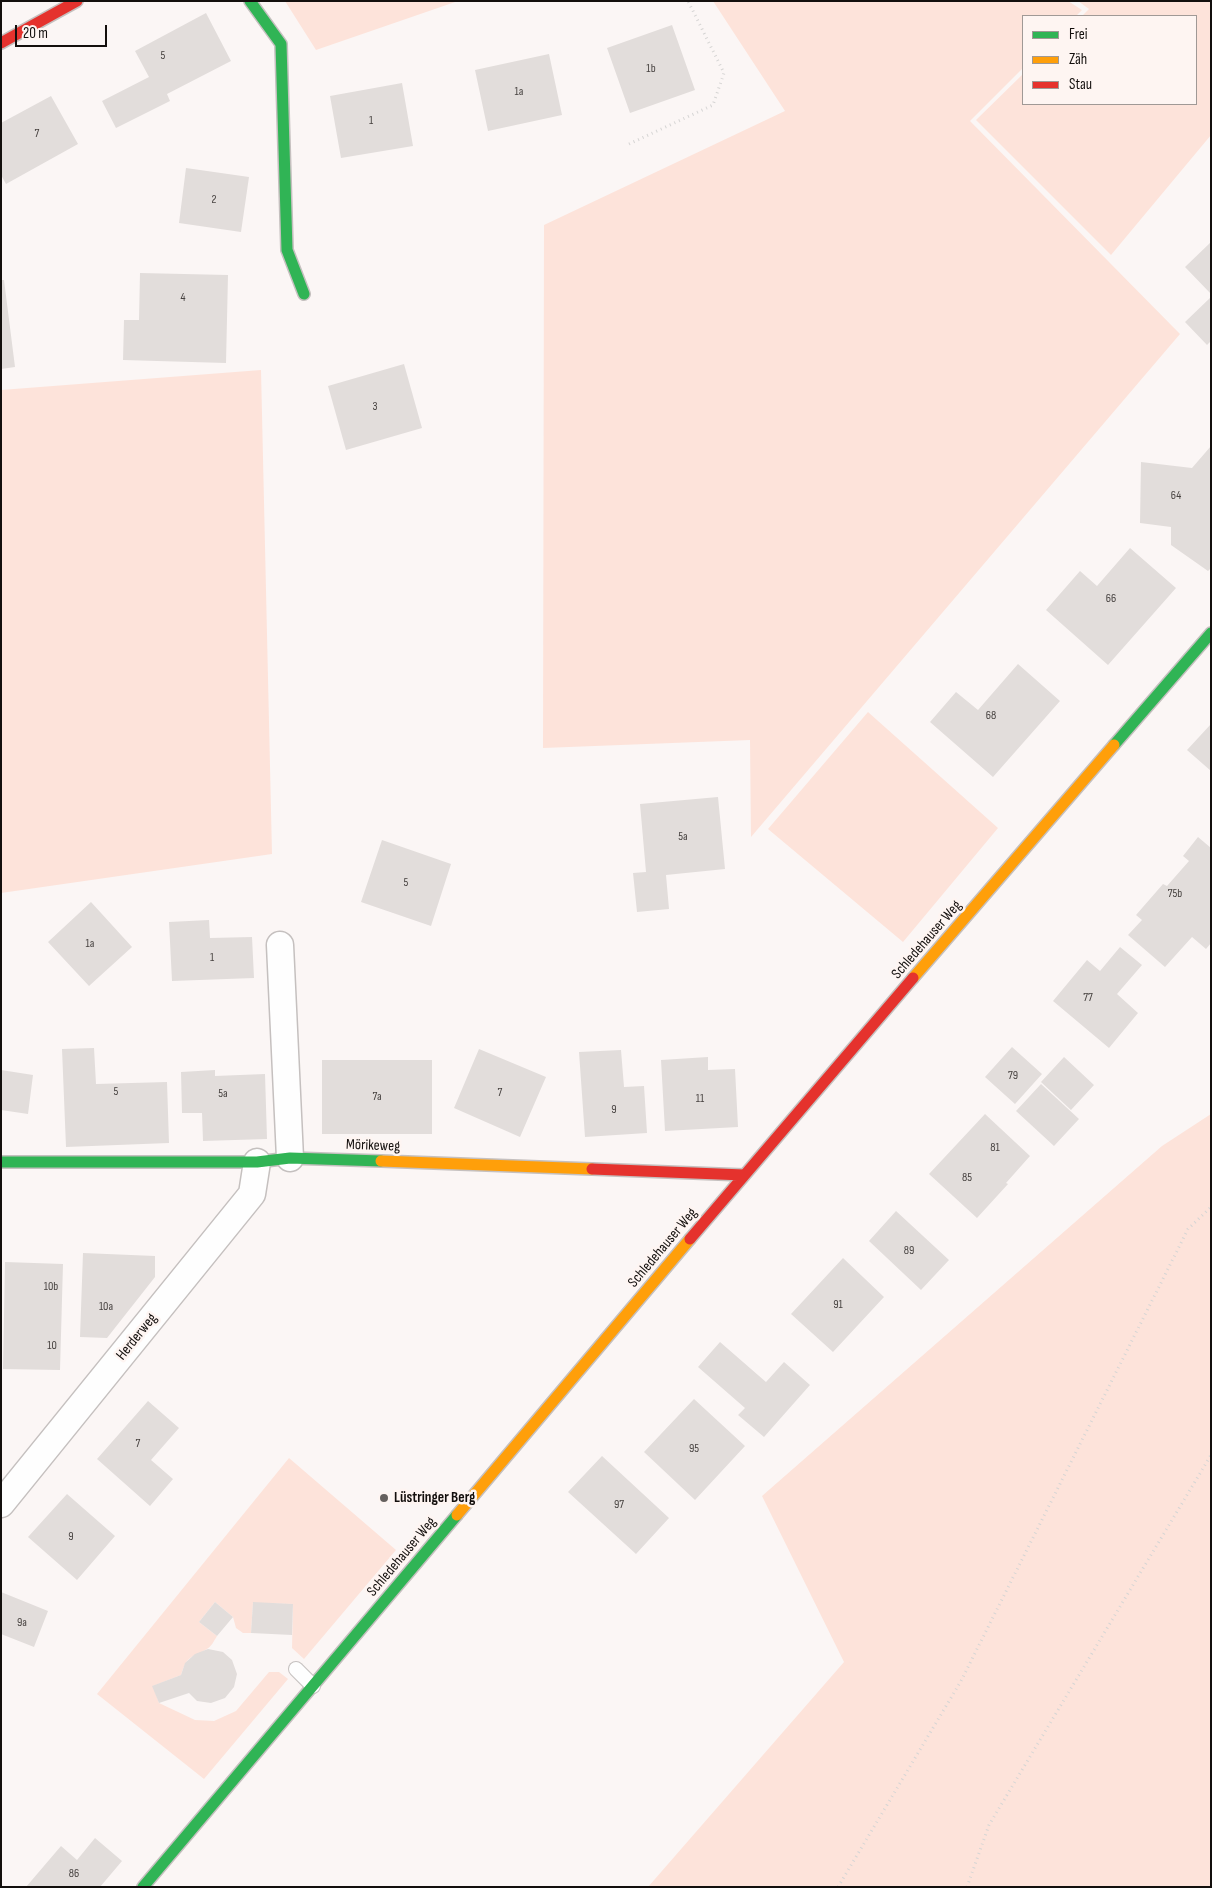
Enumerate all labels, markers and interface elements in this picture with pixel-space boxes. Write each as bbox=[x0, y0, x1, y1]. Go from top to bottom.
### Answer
scale bar bbox=[18, 15, 110, 47]
legend bbox=[1022, 15, 1197, 105]
text: 20 m bbox=[23, 24, 48, 43]
text: Frei bbox=[1069, 25, 1088, 44]
house number: 5 bbox=[161, 49, 165, 63]
text: Zäh bbox=[1069, 50, 1087, 69]
house number: 1b bbox=[646, 62, 656, 76]
text: Stau bbox=[1069, 75, 1092, 94]
house number: 1a bbox=[515, 85, 523, 99]
house number: 1 bbox=[369, 114, 373, 128]
house number: 7 bbox=[35, 127, 39, 141]
house number: 2 bbox=[212, 193, 216, 207]
house number: 4 bbox=[180, 291, 186, 305]
house number: 3 bbox=[372, 400, 378, 414]
house number: 64 bbox=[1171, 489, 1181, 503]
house number: 66 bbox=[1106, 592, 1116, 606]
house number: 68 bbox=[986, 709, 996, 723]
house number: 5a bbox=[678, 830, 688, 844]
house number: 5 bbox=[404, 876, 408, 890]
house number: 75b bbox=[1168, 887, 1182, 901]
street label: Schledehauser Weg bbox=[888, 897, 966, 983]
house number: 1a bbox=[86, 937, 94, 951]
house number: 1 bbox=[210, 951, 214, 965]
house number: 77 bbox=[1083, 991, 1093, 1005]
house number: 79 bbox=[1008, 1069, 1018, 1083]
house number: 5 bbox=[114, 1085, 118, 1099]
house number: 7 bbox=[498, 1086, 502, 1100]
house number: 5a bbox=[218, 1087, 228, 1101]
house number: 7a bbox=[372, 1090, 382, 1104]
house number: 11 bbox=[696, 1092, 704, 1106]
house number: 9 bbox=[611, 1103, 617, 1117]
street label: Mörikeweg bbox=[346, 1136, 400, 1156]
house number: 81 bbox=[990, 1141, 1000, 1155]
house number: 85 bbox=[962, 1171, 972, 1185]
street label: Schledehauser Weg bbox=[625, 1205, 701, 1291]
house number: 89 bbox=[904, 1244, 914, 1258]
house number: 10b bbox=[44, 1280, 58, 1294]
house number: 91 bbox=[833, 1298, 843, 1312]
house number: 10a bbox=[99, 1300, 113, 1314]
street label: Herderweg bbox=[113, 1310, 161, 1364]
house number: 10 bbox=[47, 1339, 57, 1353]
house number: 7 bbox=[136, 1437, 140, 1451]
house number: 95 bbox=[689, 1442, 699, 1456]
place label: Lüstringer Berg bbox=[394, 1489, 475, 1507]
marker: Lüstringer Berg bbox=[378, 1492, 390, 1504]
house number: 97 bbox=[614, 1498, 624, 1512]
street label: Schledehauser Weg bbox=[364, 1514, 440, 1600]
house number: 9 bbox=[68, 1530, 74, 1544]
house number: 9a bbox=[17, 1616, 27, 1630]
house number: 86 bbox=[69, 1867, 79, 1881]

